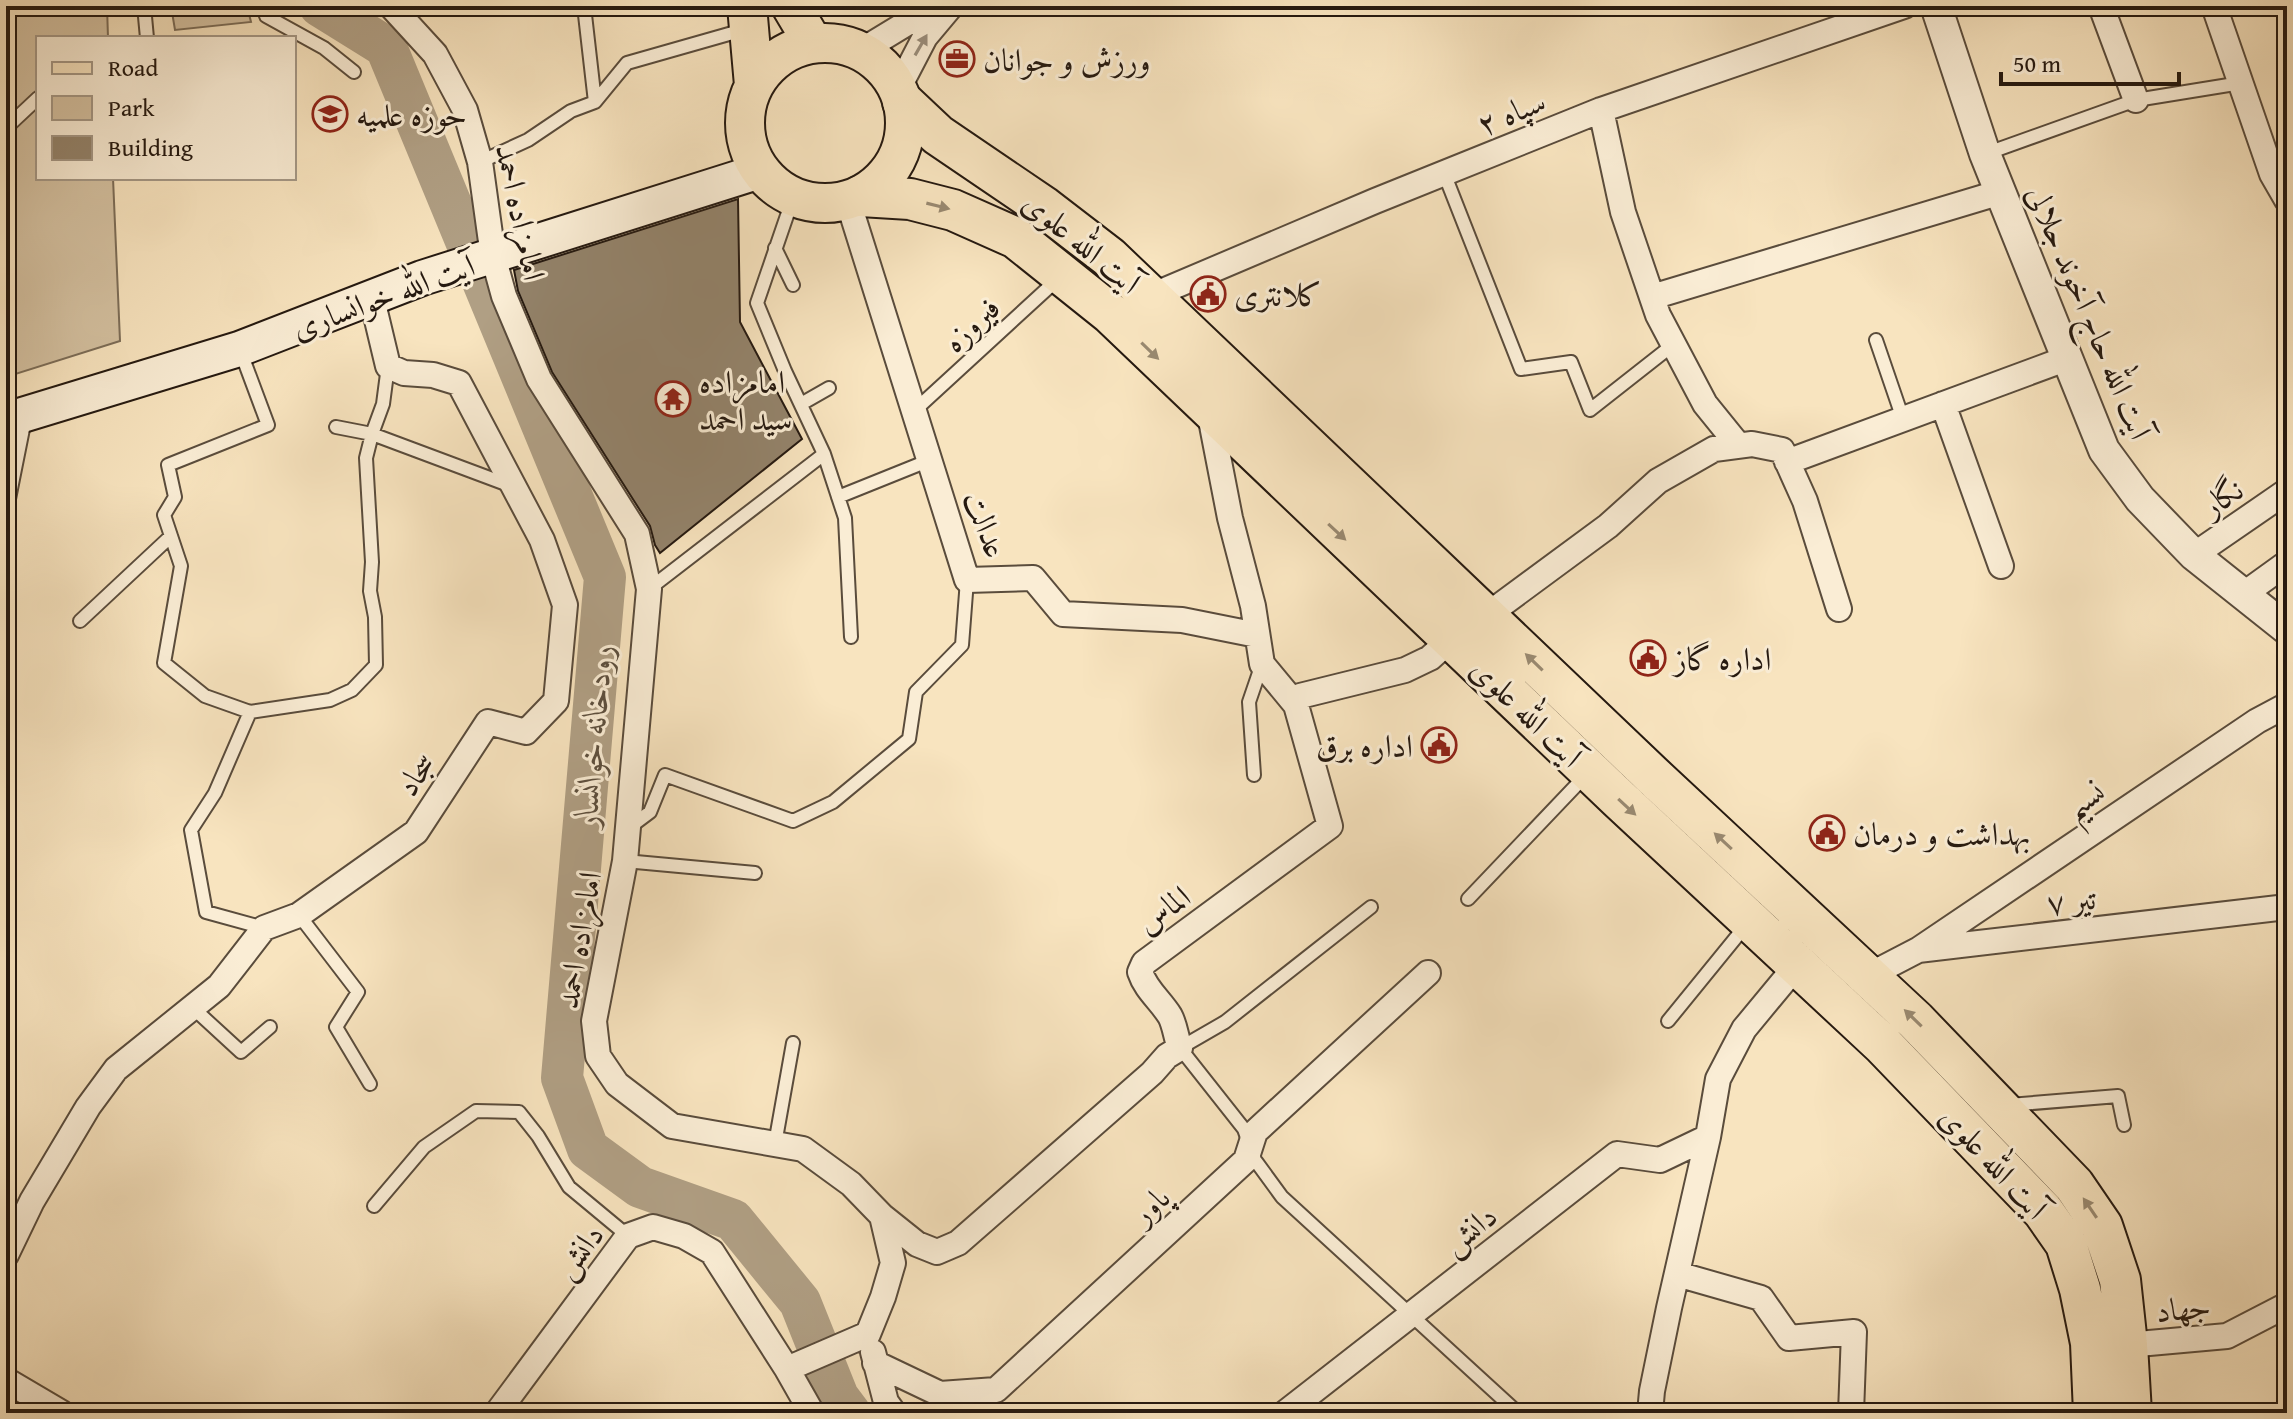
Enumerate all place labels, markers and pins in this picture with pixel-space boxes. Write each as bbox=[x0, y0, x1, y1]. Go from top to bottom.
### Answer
place label: ورزش و جوانان bbox=[983, 36, 1151, 83]
office icon: ورزش و جوانان bbox=[938, 40, 976, 78]
place label: حوزه علمیه bbox=[356, 91, 467, 138]
school or university icon: حوزه علمیه bbox=[311, 95, 349, 133]
place label: کلانتری bbox=[1234, 271, 1322, 318]
public building icon: کلانتری bbox=[1189, 275, 1227, 313]
place label: امامزاده سید احمد bbox=[699, 358, 792, 442]
temple icon: امامزاده سید احمد bbox=[654, 380, 692, 418]
place label: اداره گاز bbox=[1671, 635, 1771, 682]
public building icon: اداره گاز bbox=[1629, 639, 1667, 677]
place label: اداره برق bbox=[1316, 722, 1413, 769]
public building icon: اداره برق bbox=[1420, 726, 1458, 764]
place label: بهداشت و درمان bbox=[1853, 810, 2031, 857]
public building icon: بهداشت و درمان bbox=[1808, 814, 1846, 852]

